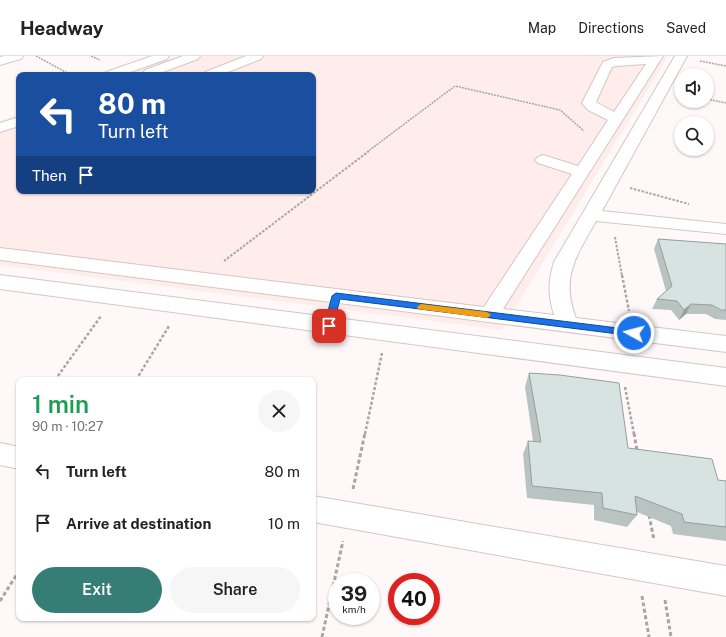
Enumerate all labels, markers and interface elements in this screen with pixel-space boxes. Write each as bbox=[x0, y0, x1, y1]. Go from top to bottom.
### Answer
text: Headway bbox=[20, 17, 103, 39]
text: Map bbox=[528, 20, 556, 36]
text: Directions bbox=[578, 20, 644, 36]
text: Saved bbox=[666, 20, 706, 36]
map controls bbox=[674, 68, 714, 156]
button: sound bbox=[674, 68, 714, 108]
text: 80 m bbox=[98, 87, 166, 120]
icon: left bbox=[32, 88, 84, 140]
button: search bbox=[674, 116, 714, 156]
text: Turn left bbox=[98, 121, 168, 142]
icon: arrive bbox=[75, 164, 97, 186]
text: Then bbox=[32, 167, 67, 184]
pin bbox=[312, 309, 346, 343]
position arrow bbox=[613, 312, 655, 354]
icon: arrive bbox=[318, 315, 340, 337]
text: 1 min bbox=[32, 390, 89, 418]
button: close bbox=[258, 390, 300, 432]
text: 90 m · 10:27 bbox=[32, 419, 104, 434]
icon: left bbox=[32, 460, 54, 482]
text: Turn left bbox=[66, 463, 127, 480]
text: 80 m bbox=[265, 463, 300, 480]
icon: arrive bbox=[32, 512, 54, 534]
text: Arrive at destination bbox=[66, 515, 211, 532]
text: 10 m bbox=[268, 515, 300, 532]
button: Exit bbox=[32, 567, 162, 613]
button: Share bbox=[170, 567, 300, 613]
speed limit sign: 40 bbox=[388, 573, 440, 625]
text: 39 bbox=[341, 582, 367, 606]
text: km/h bbox=[342, 603, 366, 615]

